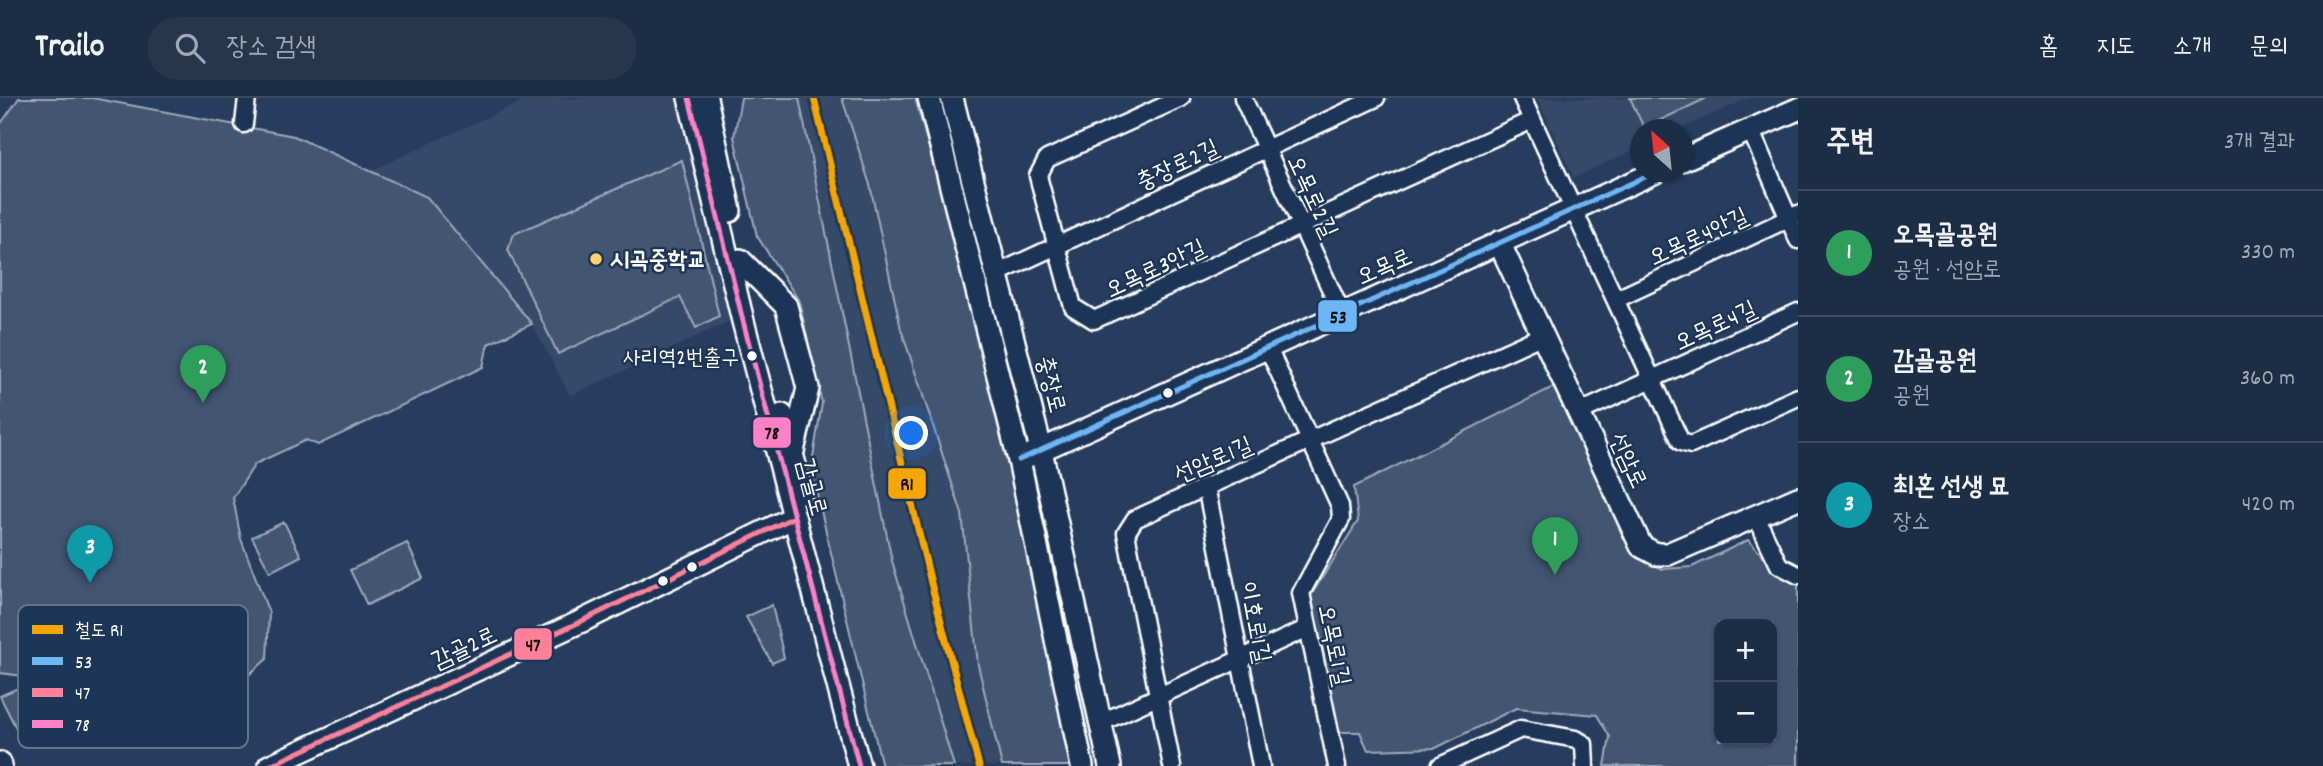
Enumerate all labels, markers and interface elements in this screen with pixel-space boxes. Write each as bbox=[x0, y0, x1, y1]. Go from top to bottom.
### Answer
search box bbox=[147, 17, 637, 80]
text: Trailo bbox=[35, 25, 105, 72]
icon: search bbox=[171, 29, 209, 67]
text: 장소 검색 bbox=[227, 30, 316, 67]
text: 홈 bbox=[2039, 31, 2058, 65]
text: 지도 bbox=[2096, 31, 2135, 65]
text: 소개 bbox=[2173, 31, 2211, 65]
text: 문의 bbox=[2249, 31, 2288, 65]
north arrow bbox=[1630, 119, 1693, 182]
text: 주변 bbox=[1826, 123, 1874, 166]
text: 3개 결과 bbox=[2224, 127, 2295, 160]
street label: 충장로2길 bbox=[1131, 133, 1225, 201]
street label: 오목로2길 bbox=[1276, 150, 1344, 244]
street label: 오목로4안길 bbox=[1644, 201, 1755, 277]
text: 오목골공원 bbox=[1893, 218, 1998, 255]
street label: 오목로3안길 bbox=[1100, 233, 1212, 309]
text: 1 bbox=[1846, 237, 1852, 270]
text: 330 m bbox=[2241, 237, 2295, 270]
street label: 오목로 bbox=[1352, 241, 1419, 296]
place label: 시곡중학교 bbox=[610, 245, 707, 279]
marker: 시곡중학교 bbox=[588, 251, 604, 267]
text: 공원 · 선암로 bbox=[1893, 255, 2001, 288]
street label: 오목로4길 bbox=[1670, 294, 1763, 362]
line badge: 53 bbox=[1317, 299, 1358, 333]
text: 53 bbox=[1329, 306, 1347, 333]
place label: 사리역2번출구 bbox=[623, 344, 739, 375]
text: 감골공원 bbox=[1893, 344, 1977, 381]
pin: 2 bbox=[180, 345, 226, 403]
marker: 사리역2번출구 bbox=[745, 349, 759, 363]
street label: 충장로 bbox=[1026, 353, 1073, 417]
text: 2 bbox=[1844, 363, 1854, 396]
text: 360 m bbox=[2240, 363, 2295, 396]
text: 공원 bbox=[1893, 381, 1930, 414]
unlabelled marker bbox=[1161, 386, 1175, 400]
line badge: 78 bbox=[752, 416, 792, 449]
your location bbox=[894, 416, 928, 450]
text: 78 bbox=[765, 422, 780, 449]
street label: 선암로 bbox=[1599, 428, 1654, 495]
street label: 선암로1길 bbox=[1170, 430, 1259, 494]
street label: 감골로 bbox=[786, 455, 834, 520]
line badge: R1 bbox=[887, 467, 927, 500]
text: 최혼 선생 묘 bbox=[1893, 470, 2010, 507]
text: R1 bbox=[900, 473, 914, 500]
text: 3 bbox=[1844, 489, 1854, 522]
text: 420 m bbox=[2242, 489, 2295, 522]
text: 장소 bbox=[1893, 507, 1930, 540]
pin: 1 bbox=[1532, 517, 1578, 575]
pin: 3 bbox=[67, 525, 113, 583]
unlabelled marker bbox=[685, 560, 699, 574]
unlabelled marker bbox=[656, 574, 670, 588]
street label: 이호로1길 bbox=[1228, 579, 1278, 666]
street label: 오목로1길 bbox=[1307, 602, 1357, 690]
legend bbox=[18, 605, 248, 748]
text: 철도 R1 bbox=[75, 619, 123, 646]
map controls bbox=[1714, 619, 1777, 745]
button: + bbox=[1714, 619, 1777, 682]
street label: 감골2로 bbox=[427, 620, 503, 680]
line badge: 47 bbox=[513, 627, 553, 661]
text: 47 bbox=[525, 634, 541, 661]
text: 53 bbox=[75, 651, 92, 678]
text: 47 bbox=[75, 682, 90, 709]
button: − bbox=[1714, 682, 1777, 745]
text: 78 bbox=[75, 714, 90, 741]

